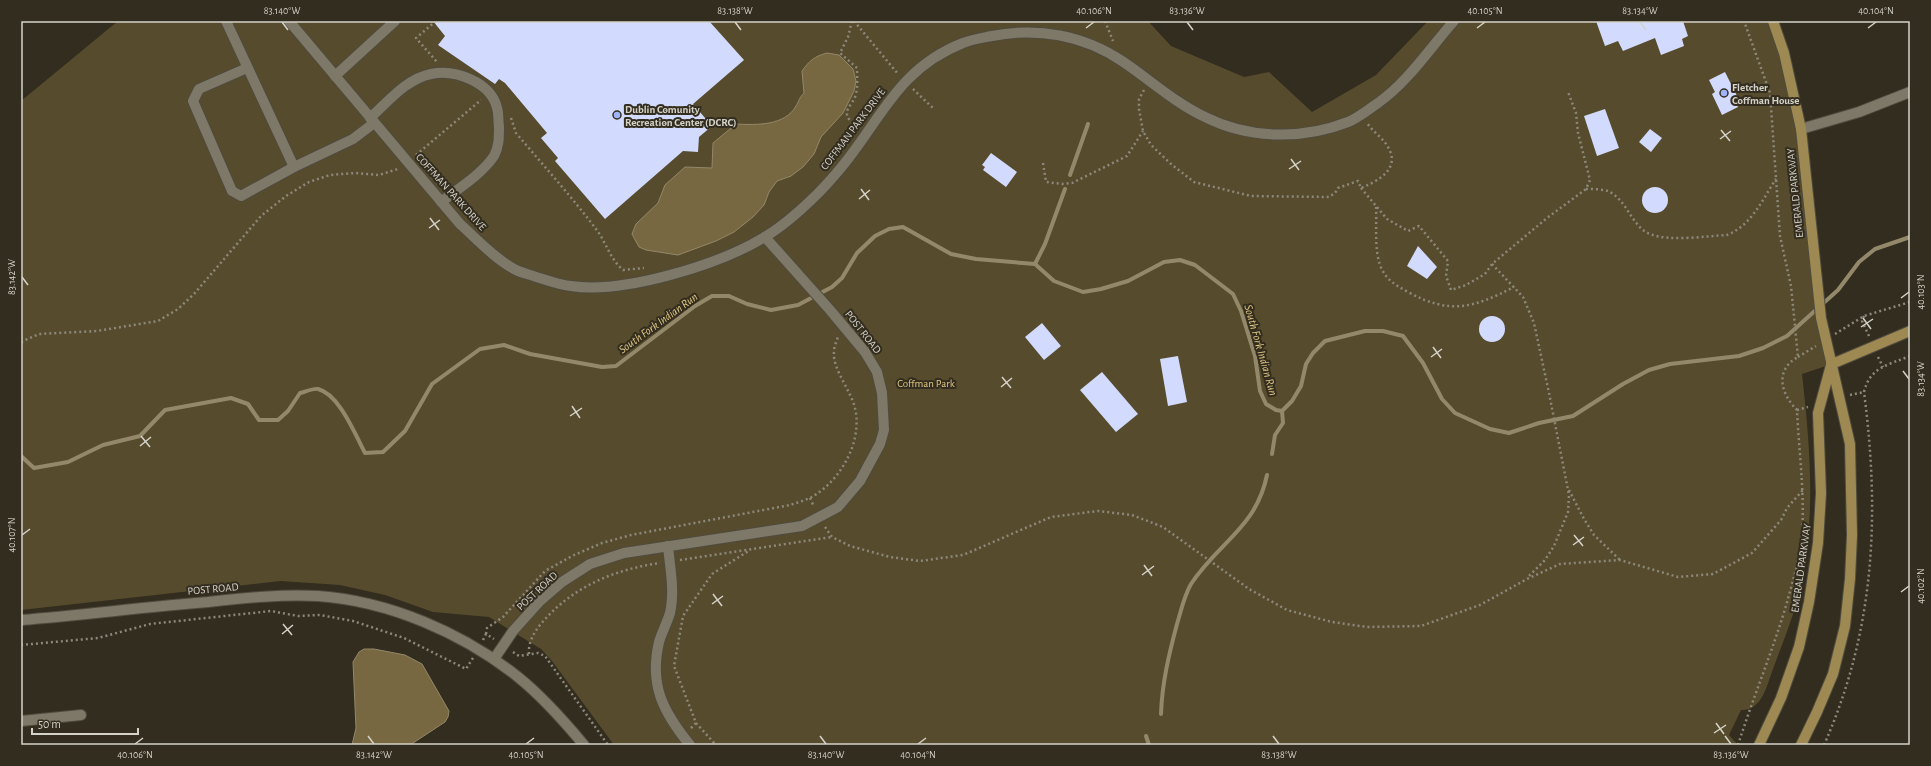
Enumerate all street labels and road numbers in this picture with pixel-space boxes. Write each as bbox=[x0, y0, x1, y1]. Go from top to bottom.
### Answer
street label: COFFMAN PARK DRIVE bbox=[819, 85, 888, 172]
street label: EMERALD PARKWAY bbox=[1785, 147, 1805, 238]
street label: COFFMAN PARK DRIVE bbox=[414, 151, 489, 233]
street label: POST ROAD bbox=[843, 308, 883, 356]
street label: EMERALD PARKWAY bbox=[1789, 522, 1813, 613]
street label: POST ROAD bbox=[515, 570, 559, 612]
street label: POST ROAD bbox=[187, 581, 239, 597]

